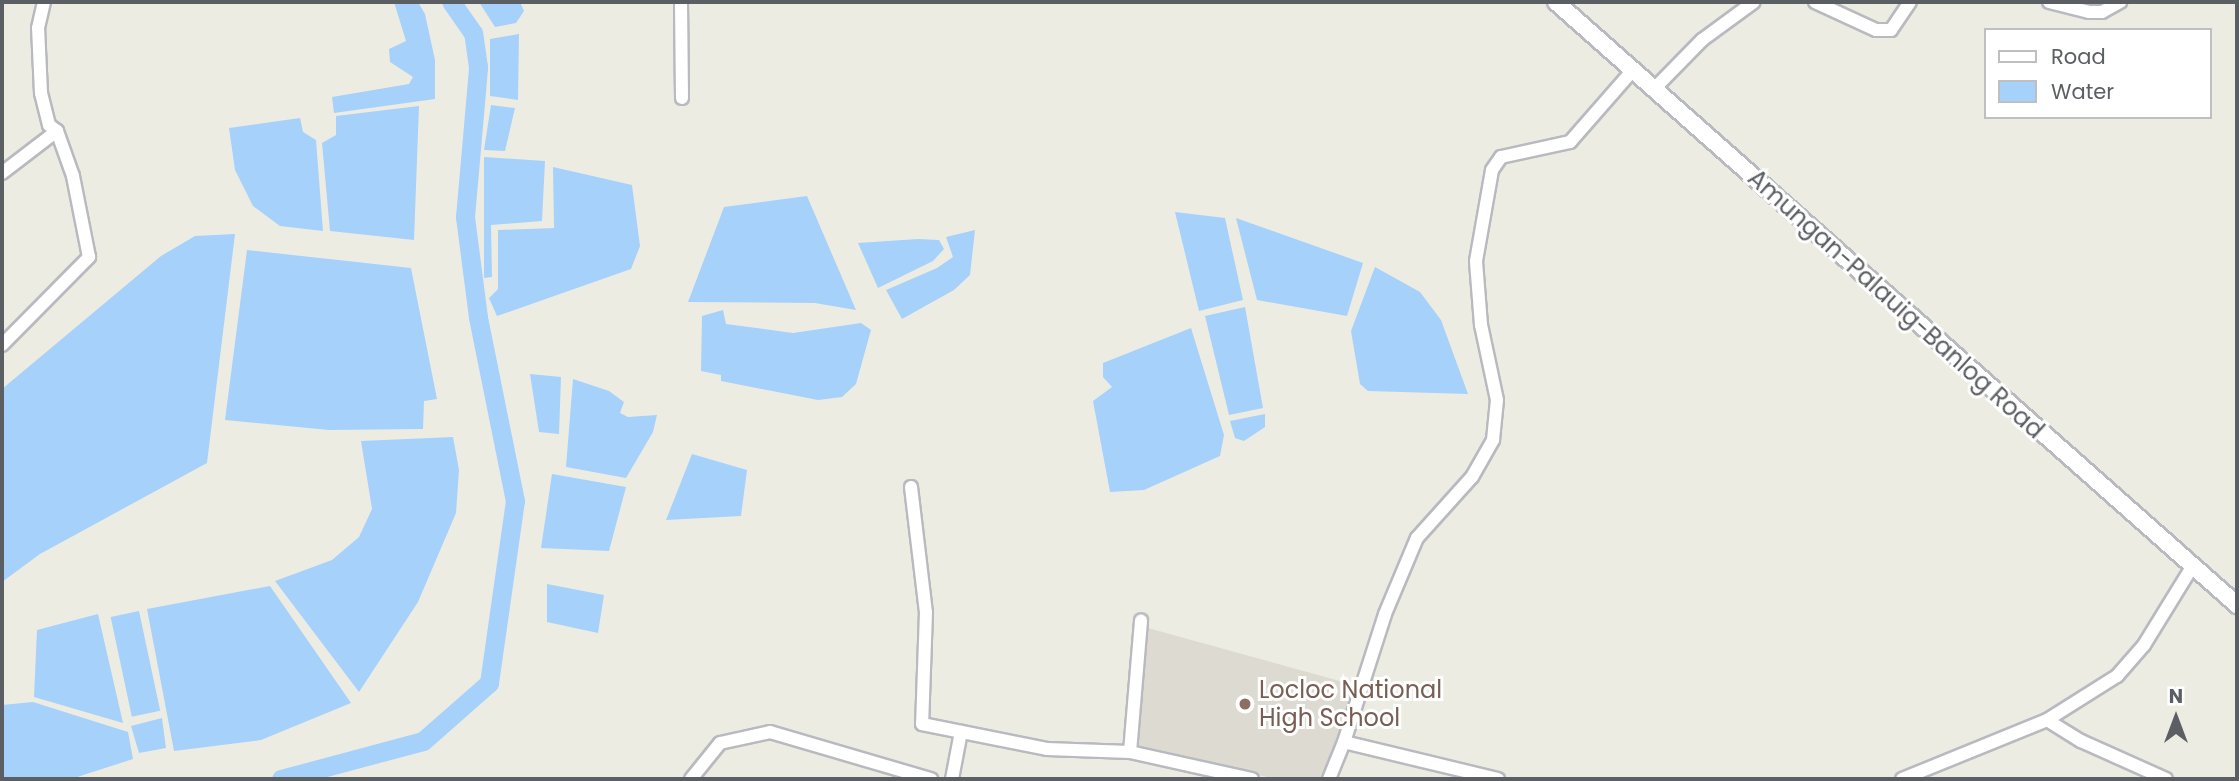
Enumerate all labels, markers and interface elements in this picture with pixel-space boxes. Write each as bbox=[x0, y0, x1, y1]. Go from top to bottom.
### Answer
legend bbox=[1983, 28, 2211, 119]
text: Road bbox=[2051, 42, 2106, 71]
text: Water bbox=[2051, 77, 2114, 106]
street label: Amungan-Palauig-Banlog Road bbox=[1742, 163, 2050, 445]
place label: Locloc National High School bbox=[1259, 676, 1442, 732]
north arrow bbox=[2141, 683, 2211, 753]
text: N bbox=[2169, 683, 2183, 710]
marker: Locloc National High School bbox=[1237, 696, 1253, 712]

